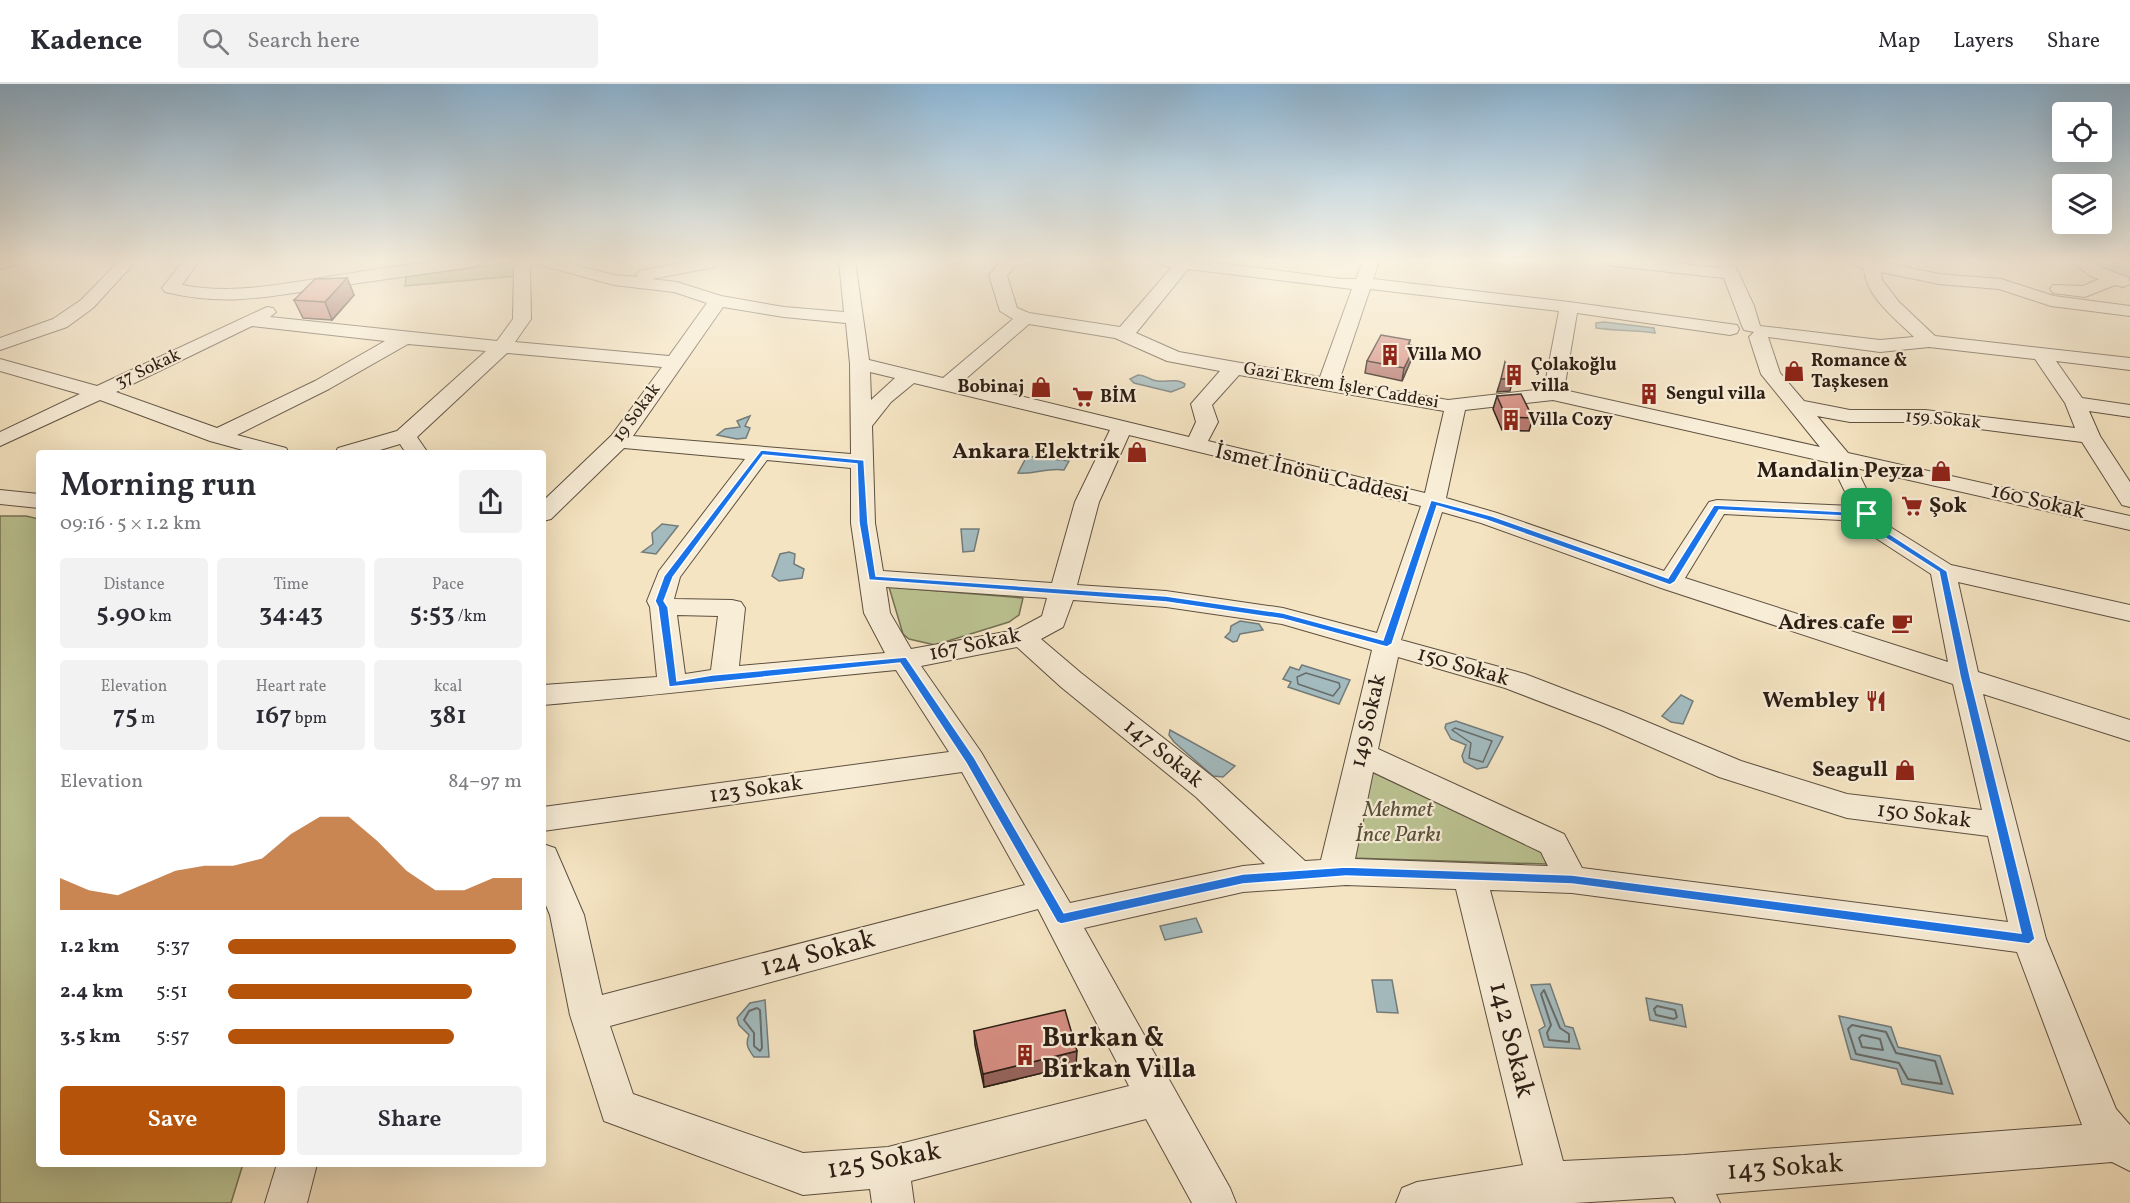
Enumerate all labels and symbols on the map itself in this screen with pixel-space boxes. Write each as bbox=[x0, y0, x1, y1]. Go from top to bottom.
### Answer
street label: 37 Sokak bbox=[111, 343, 185, 395]
building icon: Villa MO bbox=[1378, 343, 1402, 367]
place label: Villa MO bbox=[1407, 343, 1481, 368]
place label: Romance & Taşkesen bbox=[1811, 349, 1907, 395]
place label: Çolakoğlu villa bbox=[1531, 353, 1617, 399]
street label: Gazi Ekrem İşler Caddesi bbox=[1241, 356, 1441, 416]
shop icon: Romance & Taşkesen bbox=[1782, 359, 1806, 383]
building icon: Çolakoğlu villa bbox=[1502, 363, 1526, 387]
place label: Bobinaj bbox=[957, 375, 1024, 400]
shop icon: Bobinaj bbox=[1029, 375, 1053, 399]
street label: 19 Sokak bbox=[607, 378, 667, 448]
building icon: Sengul villa bbox=[1637, 382, 1661, 406]
place label: Sengul villa bbox=[1666, 382, 1766, 407]
supermarket icon: BİM bbox=[1071, 385, 1095, 409]
place label: BİM bbox=[1100, 385, 1136, 410]
street label: 159 Sokak bbox=[1904, 404, 1982, 436]
building icon: Villa Cozy bbox=[1499, 408, 1523, 432]
place label: Villa Cozy bbox=[1528, 408, 1613, 433]
place label: Ankara Elektrik bbox=[952, 437, 1120, 468]
street label: İsmet İnönü Caddesi bbox=[1212, 437, 1412, 511]
shop icon: Ankara Elektrik bbox=[1125, 440, 1149, 464]
place label: Mandalin Peyza bbox=[1757, 456, 1924, 487]
shop icon: Mandalin Peyza bbox=[1929, 459, 1953, 483]
street label: 160 Sokak bbox=[1988, 476, 2088, 528]
pin bbox=[1841, 488, 1892, 539]
place label: Şok bbox=[1929, 491, 1967, 522]
supermarket icon: Şok bbox=[1900, 494, 1924, 518]
place label: Adres cafe bbox=[1778, 608, 1885, 639]
cafe icon: Adres cafe bbox=[1890, 611, 1914, 635]
street label: 167 Sokak bbox=[926, 620, 1024, 670]
street label: 150 Sokak bbox=[1413, 639, 1513, 695]
street label: 149 Sokak bbox=[1343, 671, 1395, 771]
place label: Wembley bbox=[1762, 686, 1860, 717]
restaurant icon: Wembley bbox=[1864, 689, 1888, 713]
street label: 147 Sokak bbox=[1116, 712, 1210, 796]
place label: Seagull bbox=[1812, 755, 1888, 786]
shop icon: Seagull bbox=[1893, 758, 1917, 782]
street label: 123 Sokak bbox=[707, 768, 805, 812]
park label: Mehmet İnce Parkı bbox=[1355, 795, 1441, 851]
street label: 150 Sokak bbox=[1875, 795, 1973, 837]
street label: 124 Sokak bbox=[756, 920, 880, 988]
street label: 142 Sokak bbox=[1478, 978, 1544, 1102]
place label: Burkan & Birkan Villa bbox=[1042, 1020, 1196, 1089]
building icon: Burkan & Birkan Villa bbox=[1013, 1043, 1037, 1067]
street label: 125 Sokak bbox=[824, 1132, 944, 1190]
street label: 143 Sokak bbox=[1725, 1145, 1845, 1191]

